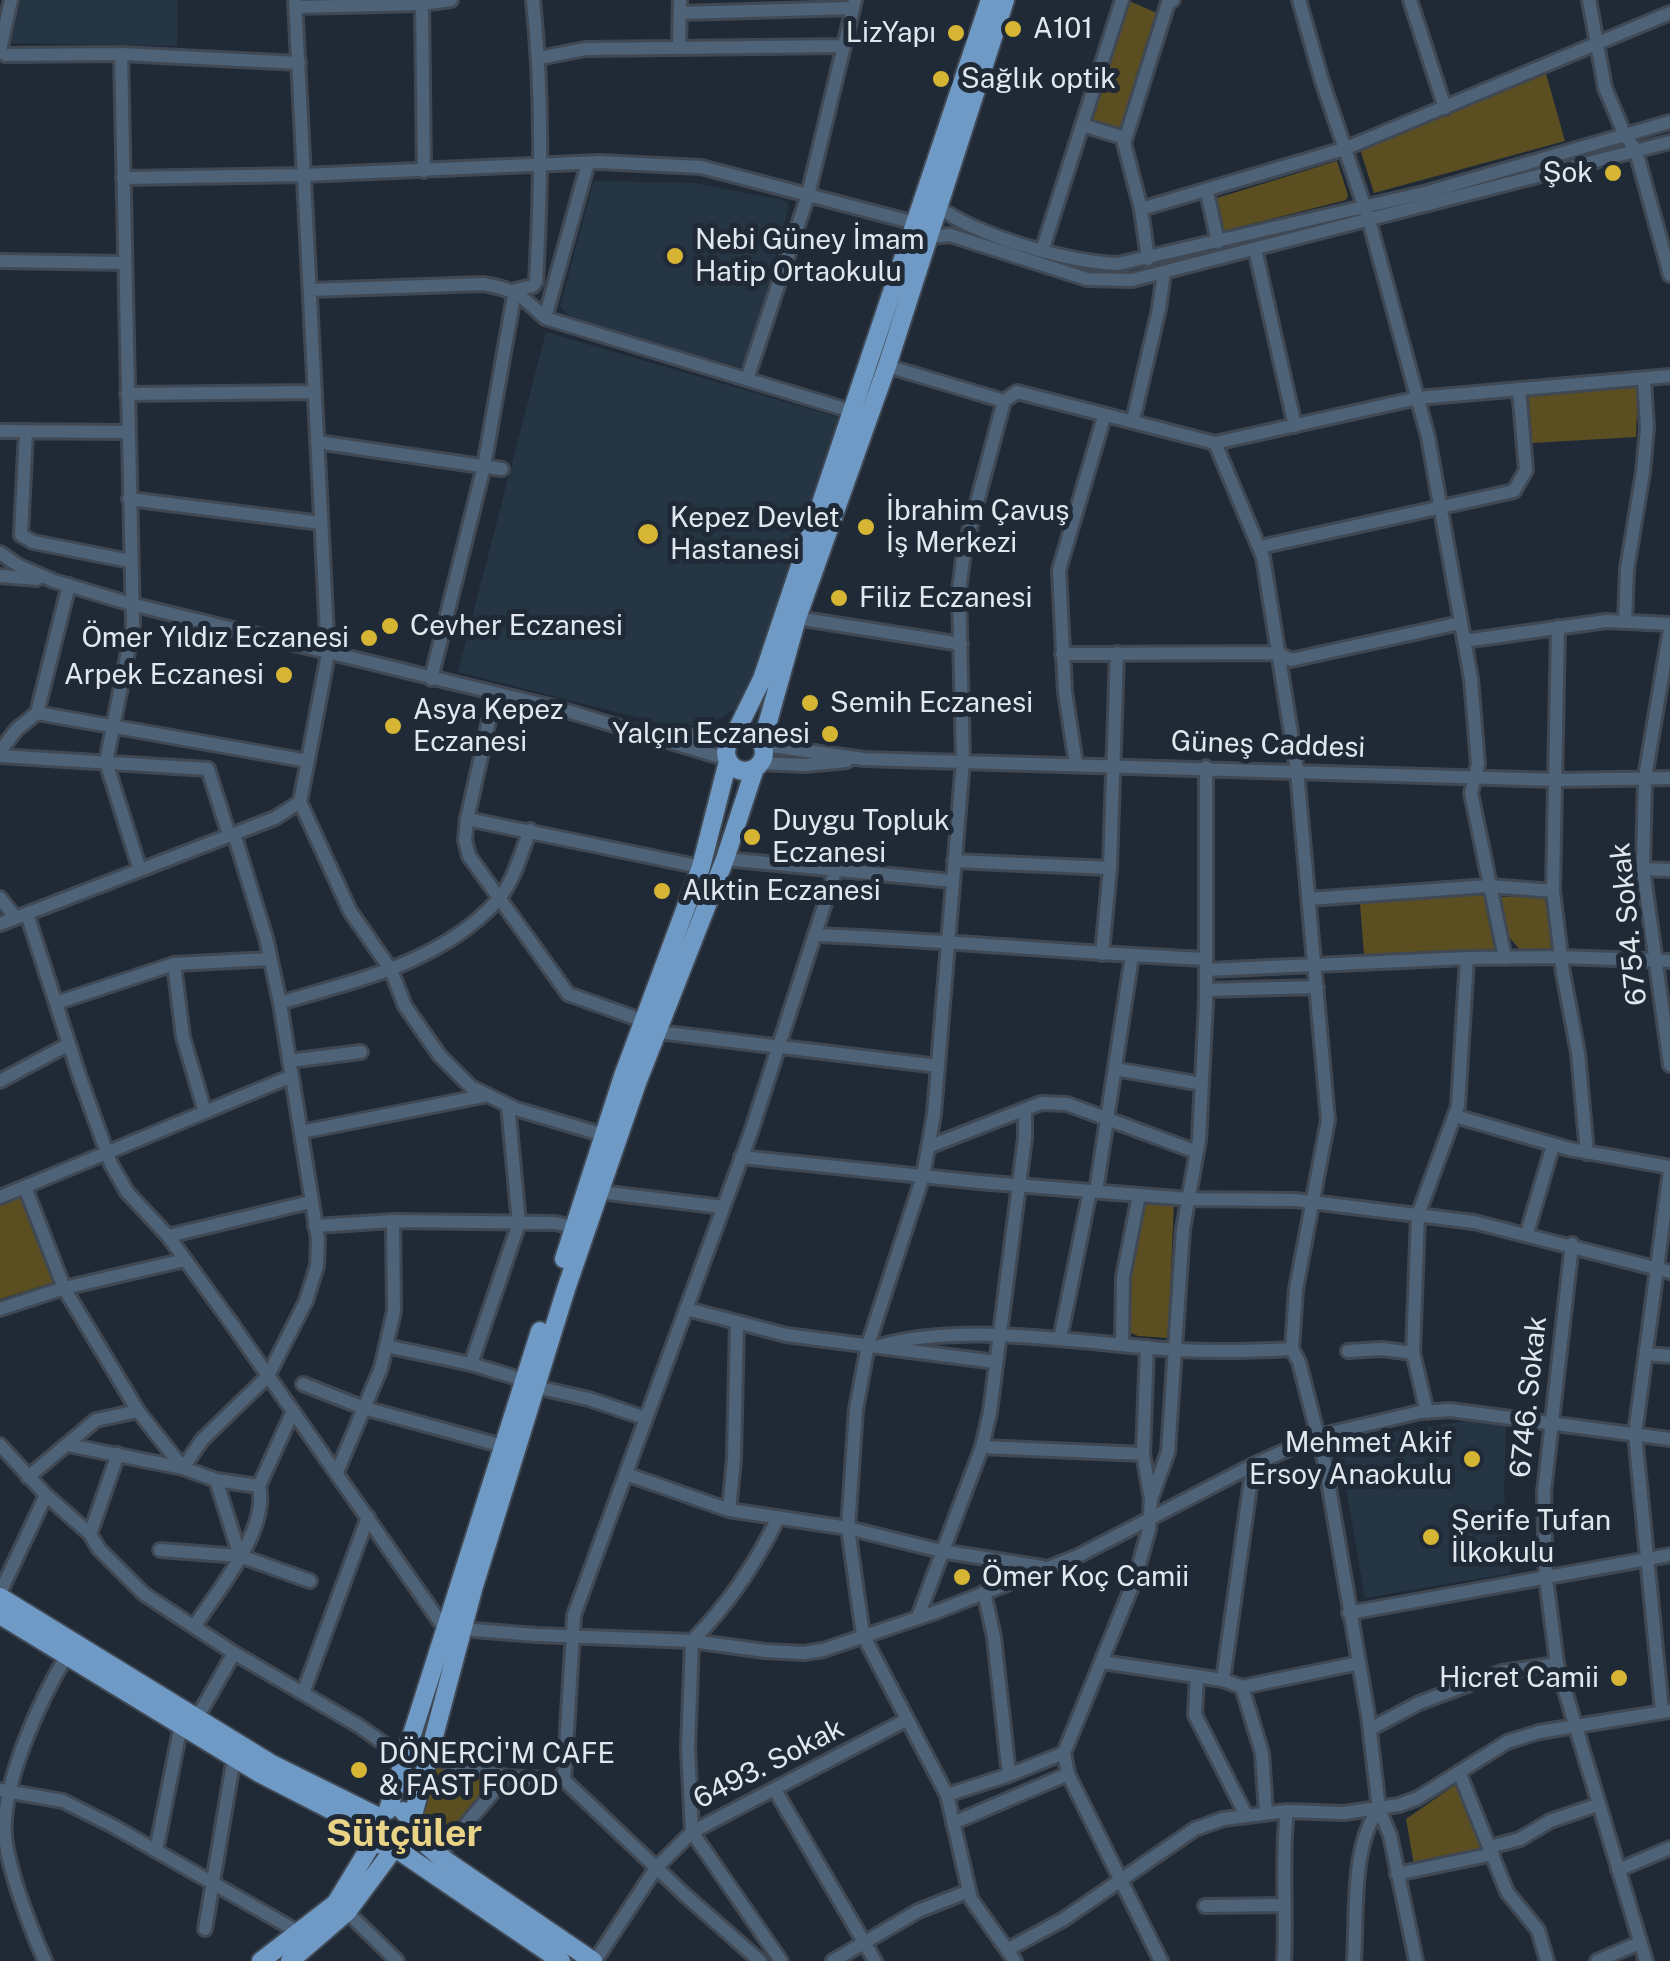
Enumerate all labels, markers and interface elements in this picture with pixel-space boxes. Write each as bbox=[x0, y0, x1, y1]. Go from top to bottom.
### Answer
place label: A101 bbox=[1033, 12, 1093, 46]
place label: LizYapı bbox=[846, 16, 936, 50]
marker: A101 bbox=[1002, 18, 1024, 40]
marker: LizYapı bbox=[945, 22, 967, 44]
place label: Sağlık optik bbox=[961, 62, 1116, 96]
marker: Sağlık optik bbox=[930, 68, 952, 90]
place label: Şok bbox=[1543, 156, 1593, 190]
marker: Şok bbox=[1602, 162, 1624, 184]
place label: Nebi Güney İmam Hatip Ortaokulu bbox=[695, 223, 925, 289]
marker: Nebi Güney İmam Hatip Ortaokulu bbox=[664, 245, 686, 267]
place label: İbrahim Çavuş İş Merkezi bbox=[886, 494, 1069, 560]
place label: Kepez Devlet Hastanesi bbox=[670, 501, 840, 567]
marker: İbrahim Çavuş İş Merkezi bbox=[855, 516, 877, 538]
marker: Kepez Devlet Hastanesi bbox=[635, 521, 661, 547]
place label: Filiz Eczanesi bbox=[859, 581, 1032, 615]
marker: Filiz Eczanesi bbox=[828, 587, 850, 609]
place label: Cevher Eczanesi bbox=[410, 609, 623, 643]
marker: Cevher Eczanesi bbox=[379, 615, 401, 637]
place label: Ömer Yıldız Eczanesi bbox=[81, 621, 349, 655]
marker: Ömer Yıldız Eczanesi bbox=[358, 627, 380, 649]
place label: Arpek Eczanesi bbox=[64, 658, 264, 692]
marker: Arpek Eczanesi bbox=[273, 664, 295, 686]
place label: Semih Eczanesi bbox=[830, 686, 1033, 720]
marker: Semih Eczanesi bbox=[799, 692, 821, 714]
place label: Asya Kepez Eczanesi bbox=[413, 693, 563, 759]
marker: Asya Kepez Eczanesi bbox=[382, 715, 404, 737]
place label: Yalçın Eczanesi bbox=[612, 717, 810, 751]
marker: Yalçın Eczanesi bbox=[819, 723, 841, 745]
street label: Güneş Caddesi bbox=[1170, 725, 1366, 765]
place label: Duygu Topluk Eczanesi bbox=[772, 804, 950, 870]
marker: Duygu Topluk Eczanesi bbox=[741, 826, 763, 848]
street label: 6754. Sokak bbox=[1604, 841, 1654, 1007]
place label: Alktin Eczanesi bbox=[682, 874, 881, 908]
marker: Alktin Eczanesi bbox=[651, 880, 673, 902]
street label: 6746. Sokak bbox=[1504, 1315, 1554, 1479]
place label: Mehmet Akif Ersoy Anaokulu bbox=[1249, 1426, 1452, 1492]
marker: Mehmet Akif Ersoy Anaokulu bbox=[1461, 1448, 1483, 1470]
place label: Şerife Tufan İlkokulu bbox=[1451, 1504, 1611, 1570]
marker: Şerife Tufan İlkokulu bbox=[1420, 1526, 1442, 1548]
place label: Ömer Koç Camii bbox=[982, 1560, 1189, 1594]
marker: Ömer Koç Camii bbox=[951, 1566, 973, 1588]
place label: Hicret Camii bbox=[1439, 1661, 1599, 1695]
marker: Hicret Camii bbox=[1608, 1667, 1630, 1689]
street label: 6493. Sokak bbox=[688, 1712, 850, 1816]
place label: DÖNERCİ'M CAFE & FAST FOOD bbox=[379, 1737, 615, 1803]
marker: DÖNERCİ'M CAFE & FAST FOOD bbox=[348, 1759, 370, 1781]
district label: Sütçüler bbox=[326, 1811, 482, 1857]

